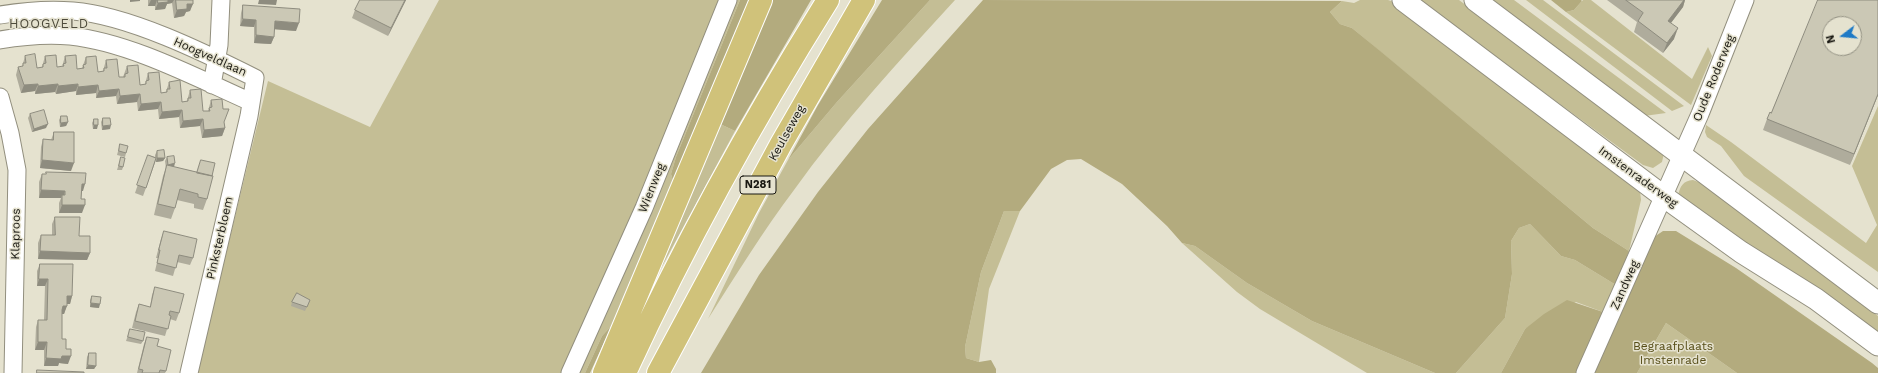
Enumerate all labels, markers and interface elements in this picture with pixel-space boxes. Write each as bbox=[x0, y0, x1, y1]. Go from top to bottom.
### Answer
district label: HOOGVELD bbox=[9, 16, 89, 32]
north arrow bbox=[1822, 16, 1862, 56]
street label: Oude Roderweg bbox=[1690, 32, 1738, 124]
text: N bbox=[1824, 33, 1838, 45]
street label: Hoogveldlaan bbox=[171, 34, 249, 80]
street label: Keulseweg bbox=[766, 103, 808, 163]
street label: Imstenraderweg bbox=[1595, 143, 1681, 211]
street label: Wienweg bbox=[636, 161, 668, 215]
road number: N281 bbox=[740, 176, 776, 194]
street label: Pinksterbloem bbox=[203, 195, 237, 281]
street label: Klaproos bbox=[8, 208, 24, 260]
street label: Zandweg bbox=[1608, 258, 1642, 312]
park label: Begraafplaats Imstenrade bbox=[1633, 339, 1713, 367]

